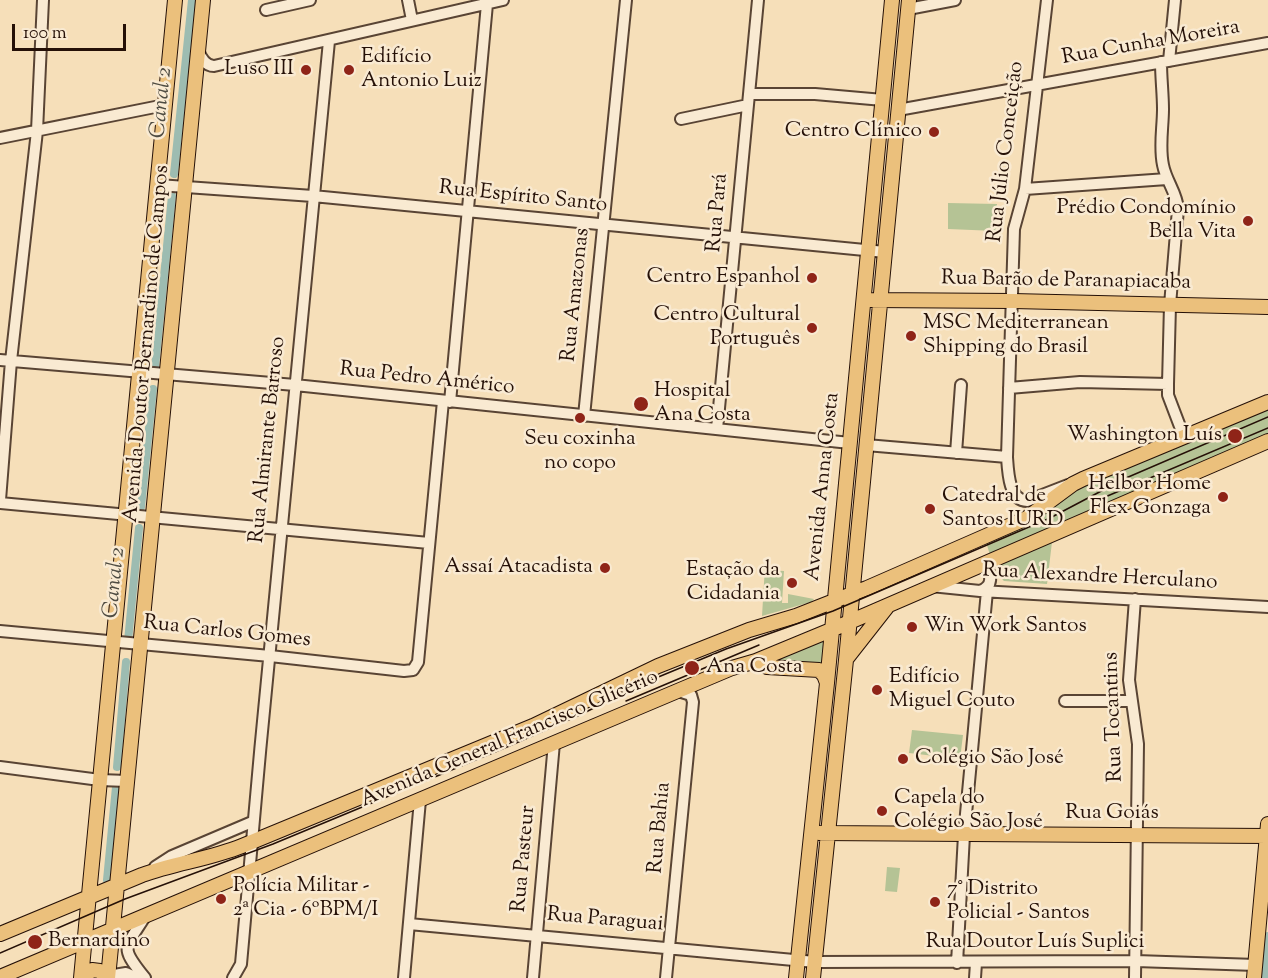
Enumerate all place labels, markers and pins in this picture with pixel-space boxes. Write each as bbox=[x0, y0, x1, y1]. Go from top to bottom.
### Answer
place label: Edifício Antonio Luiz bbox=[361, 45, 482, 95]
place label: Luso III bbox=[224, 57, 294, 83]
marker: Luso III bbox=[299, 63, 313, 77]
marker: Edifício Antonio Luiz bbox=[342, 63, 356, 77]
place label: Centro Clínico bbox=[785, 119, 922, 145]
marker: Centro Clínico bbox=[927, 125, 941, 139]
place label: Prédio Condomínio Bella Vita bbox=[1057, 196, 1236, 246]
marker: Prédio Condomínio Bella Vita bbox=[1241, 214, 1255, 228]
place label: Centro Espanhol bbox=[647, 265, 800, 291]
marker: Centro Espanhol bbox=[805, 271, 819, 285]
place label: Centro Cultural Português bbox=[654, 303, 800, 353]
place label: MSC Mediterranean Shipping do Brasil bbox=[923, 311, 1109, 361]
marker: Centro Cultural Português bbox=[805, 321, 819, 335]
marker: MSC Mediterranean Shipping do Brasil bbox=[904, 329, 918, 343]
place label: Hospital Ana Costa bbox=[654, 379, 751, 429]
marker: Hospital Ana Costa bbox=[632, 395, 650, 413]
marker: Seu coxinha no copo bbox=[573, 411, 587, 425]
place label: Washington Luís bbox=[1067, 423, 1222, 449]
place label: Seu coxinha no copo bbox=[524, 427, 636, 477]
marker: Washington Luís bbox=[1226, 427, 1244, 445]
place label: Helbor Home Flex Gonzaga bbox=[1088, 472, 1211, 522]
place label: Catedral de Santos IURD bbox=[942, 484, 1064, 534]
marker: Helbor Home Flex Gonzaga bbox=[1216, 490, 1230, 504]
marker: Catedral de Santos IURD bbox=[923, 502, 937, 516]
place label: Assaí Atacadista bbox=[444, 555, 593, 581]
place label: Estação da Cidadania bbox=[686, 558, 780, 608]
marker: Assaí Atacadista bbox=[598, 561, 612, 575]
marker: Estação da Cidadania bbox=[785, 576, 799, 590]
place label: Win Work Santos bbox=[924, 614, 1087, 640]
marker: Win Work Santos bbox=[905, 620, 919, 634]
place label: Ana Costa bbox=[706, 655, 803, 681]
marker: Ana Costa bbox=[683, 659, 701, 677]
place label: Edifício Miguel Couto bbox=[889, 665, 1015, 715]
marker: Edifício Miguel Couto bbox=[870, 683, 884, 697]
place label: Colégio São José bbox=[915, 746, 1064, 772]
marker: Colégio São José bbox=[896, 752, 910, 766]
place label: Capela do Colégio São José bbox=[894, 786, 1043, 836]
marker: Capela do Colégio São José bbox=[875, 804, 889, 818]
place label: Polícia Militar - 2ª Cia - 6ºBPM/I bbox=[233, 874, 379, 924]
place label: 7° Distrito Policial - Santos bbox=[947, 877, 1089, 927]
marker: Polícia Militar - 2ª Cia - 6ºBPM/I bbox=[214, 892, 228, 906]
marker: 7° Distrito Policial - Santos bbox=[928, 895, 942, 909]
place label: Bernardino bbox=[48, 929, 150, 955]
marker: Bernardino bbox=[26, 933, 44, 951]

